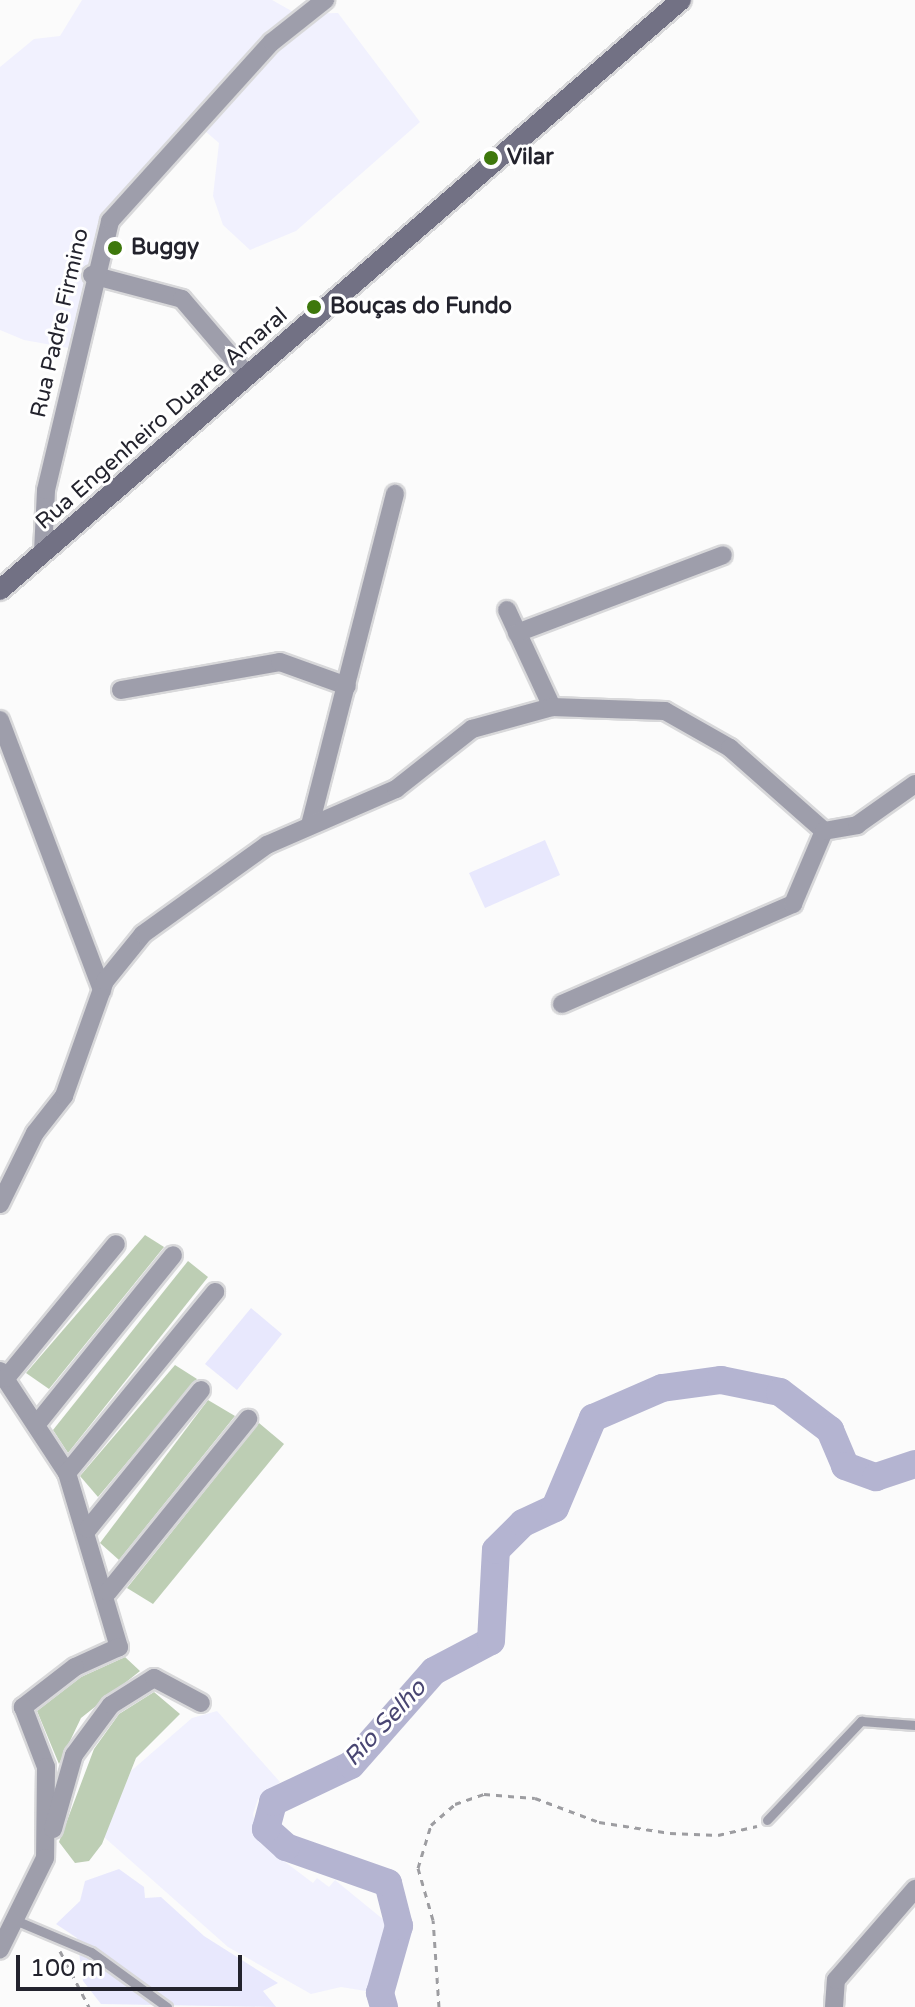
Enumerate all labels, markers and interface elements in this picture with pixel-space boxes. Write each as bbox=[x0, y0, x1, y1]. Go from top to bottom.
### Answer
place label: Vilar bbox=[507, 145, 554, 171]
marker: Vilar bbox=[482, 149, 500, 167]
street label: Rua Padre Firmino bbox=[25, 226, 95, 420]
place label: Buggy bbox=[131, 235, 199, 261]
marker: Buggy bbox=[106, 239, 124, 257]
place label: Bouças do Fundo bbox=[330, 294, 512, 320]
marker: Bouças do Fundo bbox=[305, 298, 323, 316]
street label: Rua Engenheiro Duarte Amaral bbox=[31, 303, 293, 535]
water label: Rio Selho bbox=[338, 1674, 432, 1772]
scale bar bbox=[20, 1939, 246, 1989]
text: 100 m bbox=[30, 1954, 104, 1983]

